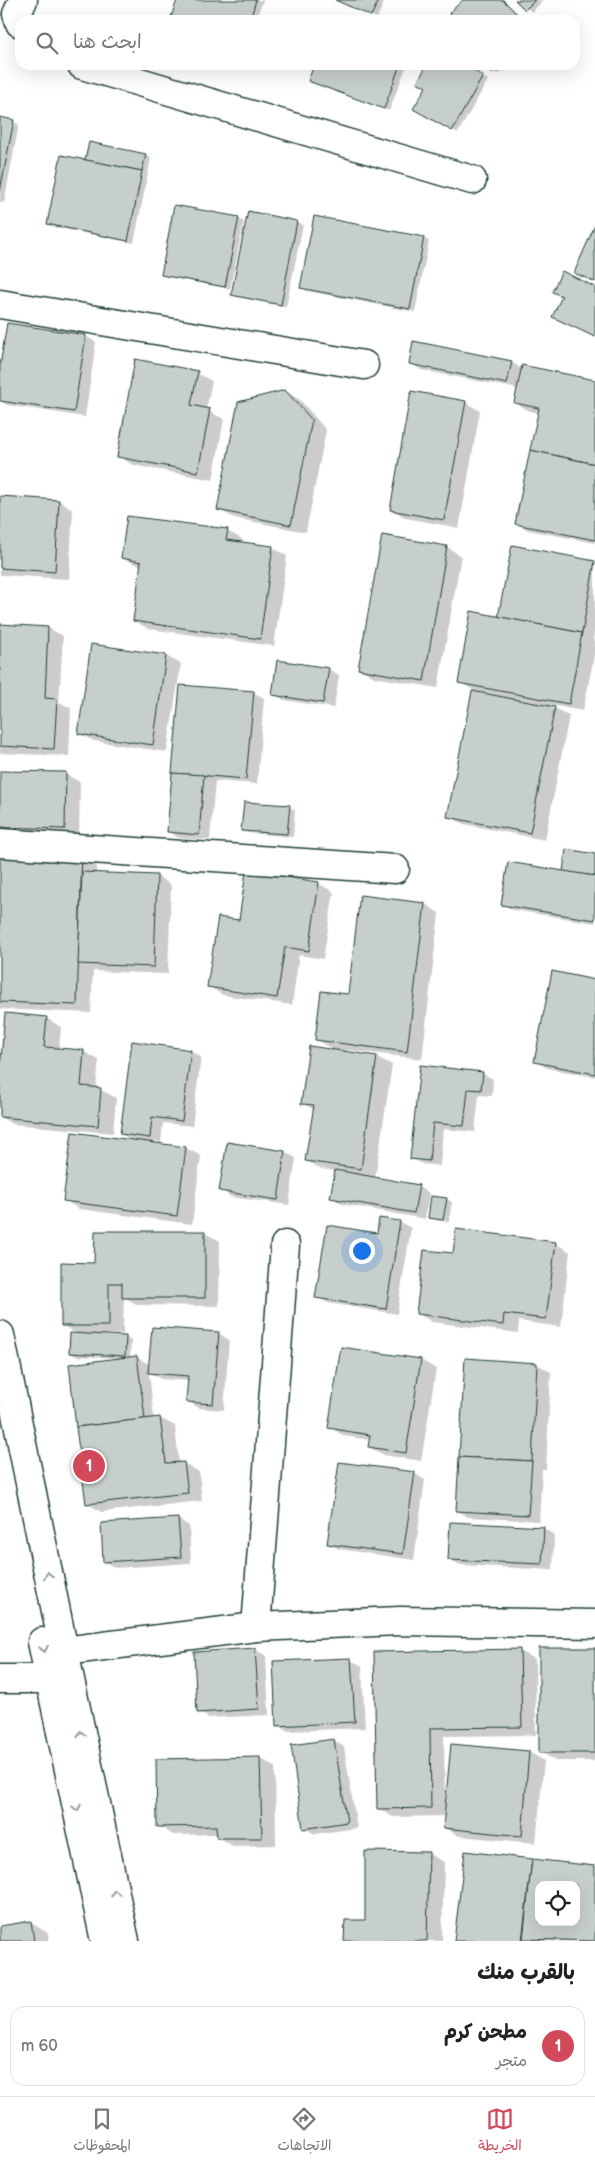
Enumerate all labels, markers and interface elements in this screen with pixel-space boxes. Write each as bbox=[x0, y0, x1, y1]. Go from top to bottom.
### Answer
search box bbox=[15, 15, 580, 70]
icon: search bbox=[33, 29, 61, 57]
text: ابحث هنا bbox=[73, 31, 142, 54]
your location bbox=[349, 1238, 375, 1264]
pin: 1 bbox=[73, 1447, 105, 1485]
one-way arrow bbox=[44, 1571, 54, 1580]
one-way arrow bbox=[38, 1644, 48, 1653]
one-way arrow bbox=[76, 1730, 87, 1739]
one-way arrow bbox=[71, 1803, 82, 1812]
map controls bbox=[535, 1881, 580, 1926]
button: locate bbox=[535, 1881, 580, 1926]
one-way arrow bbox=[110, 1889, 121, 1898]
text: بالقرب منك bbox=[477, 1960, 575, 1985]
text: مطحن كرم bbox=[444, 2021, 527, 2044]
text: 60 m bbox=[21, 2037, 58, 2056]
text: 1 bbox=[555, 2037, 561, 2056]
text: متجر bbox=[496, 2052, 527, 2071]
tab: المحفوظات bbox=[73, 2105, 131, 2158]
tab: الاتجاهات bbox=[277, 2105, 332, 2158]
tab: الخريطة bbox=[478, 2105, 522, 2158]

